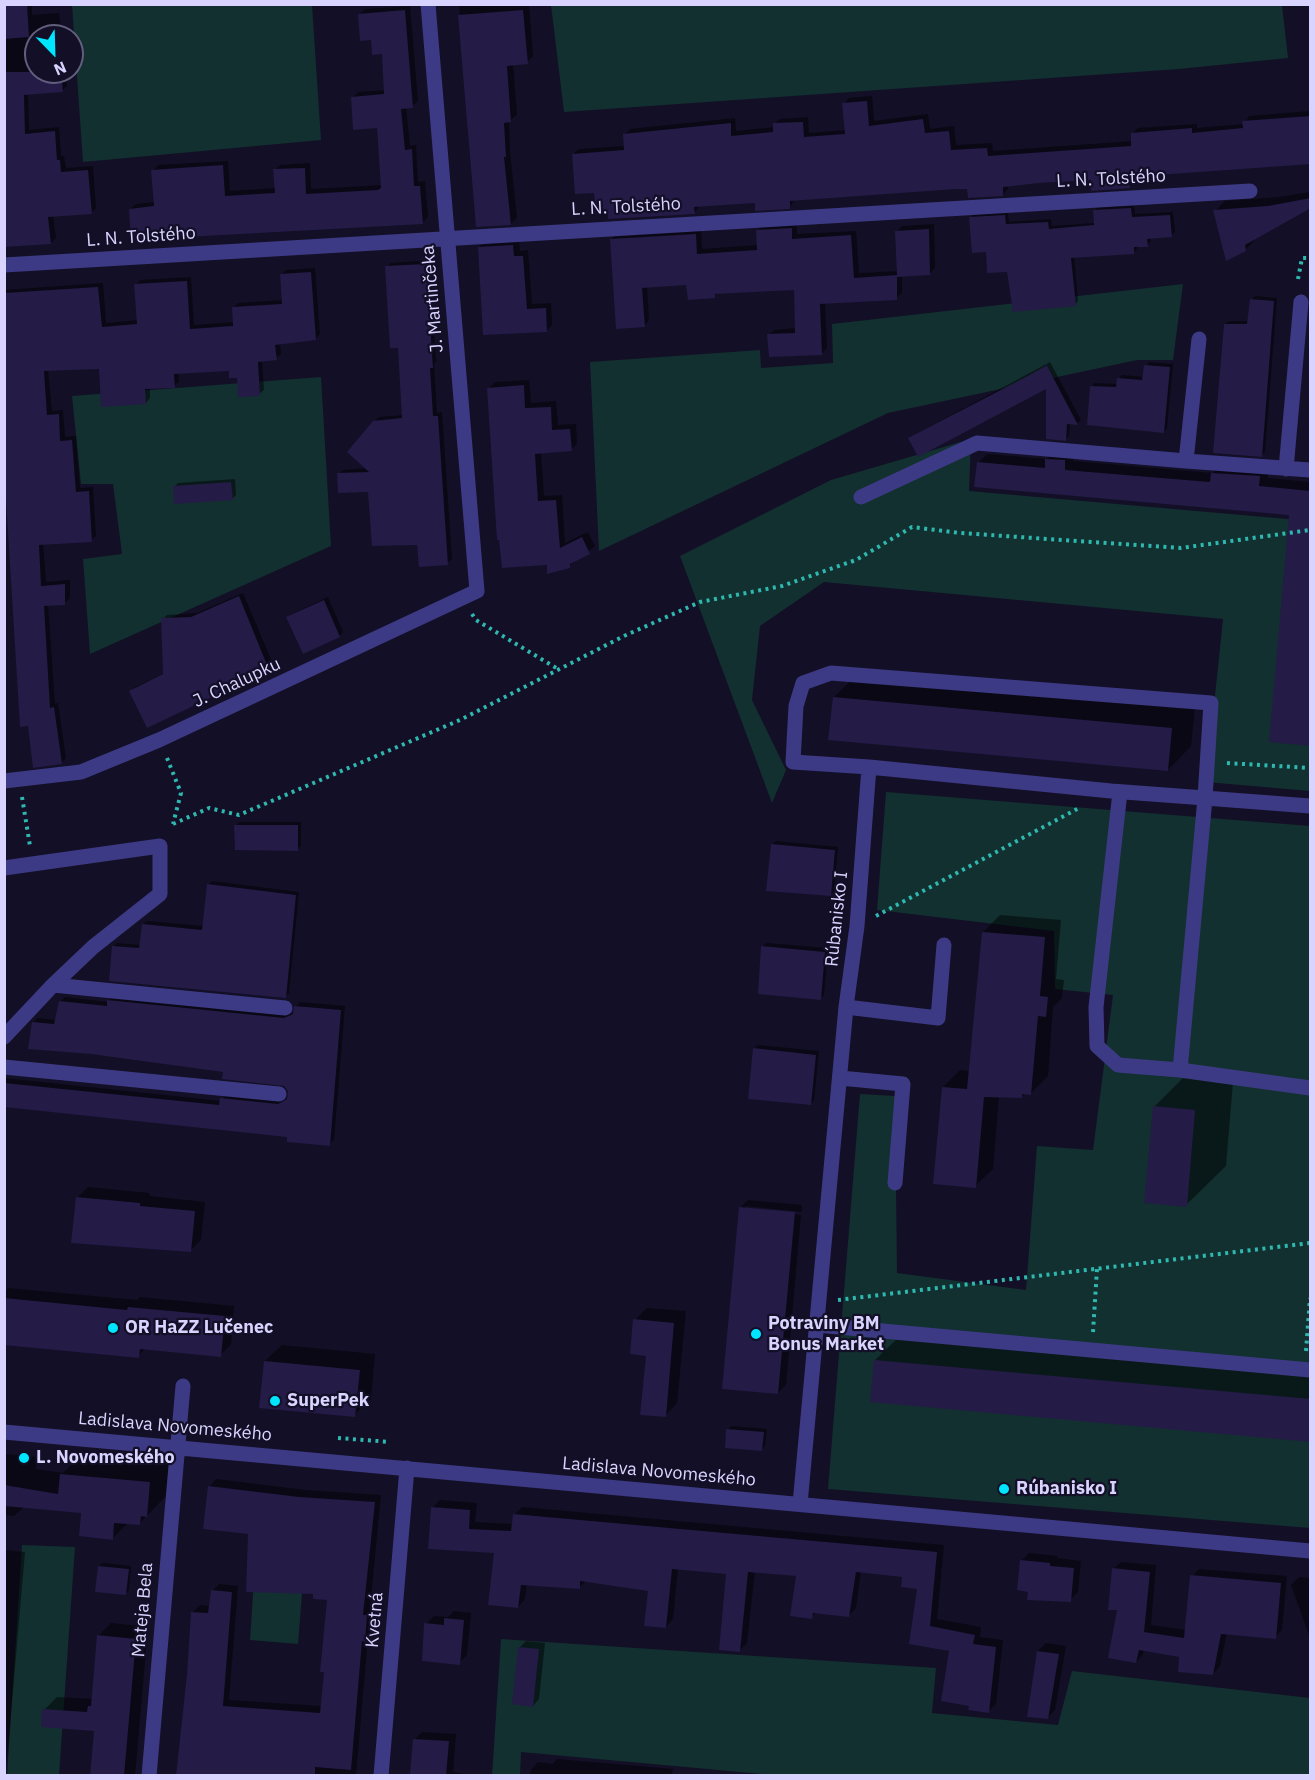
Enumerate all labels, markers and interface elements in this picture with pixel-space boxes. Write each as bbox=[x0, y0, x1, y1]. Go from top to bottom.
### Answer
north arrow bbox=[24, 24, 84, 84]
text: N bbox=[51, 57, 69, 80]
street label: L. N. Tolstého bbox=[1056, 165, 1166, 193]
street label: L. N. Tolstého bbox=[571, 193, 681, 221]
street label: L. N. Tolstého bbox=[86, 222, 196, 252]
street label: J. Martinčeka bbox=[418, 244, 448, 354]
street label: J. Chalupku bbox=[190, 653, 284, 713]
street label: Rúbanisko I bbox=[821, 870, 853, 968]
place label: Potraviny BM Bonus Market bbox=[768, 1313, 884, 1356]
place label: OR HaZZ Lučenec bbox=[125, 1317, 273, 1339]
marker: OR HaZZ Lučenec bbox=[106, 1321, 120, 1335]
marker: Potraviny BM Bonus Market bbox=[749, 1327, 763, 1341]
place label: SuperPek bbox=[287, 1390, 369, 1412]
marker: SuperPek bbox=[268, 1394, 282, 1408]
street label: Ladislava Novomeského bbox=[77, 1408, 273, 1446]
place label: L. Novomeského bbox=[36, 1447, 175, 1469]
marker: L. Novomeského bbox=[17, 1451, 31, 1465]
street label: Ladislava Novomeského bbox=[561, 1453, 757, 1491]
place label: Rúbanisko I bbox=[1016, 1478, 1117, 1500]
marker: Rúbanisko I bbox=[997, 1482, 1011, 1496]
street label: Mateja Bela bbox=[128, 1562, 158, 1658]
street label: Kvetná bbox=[362, 1591, 388, 1649]

